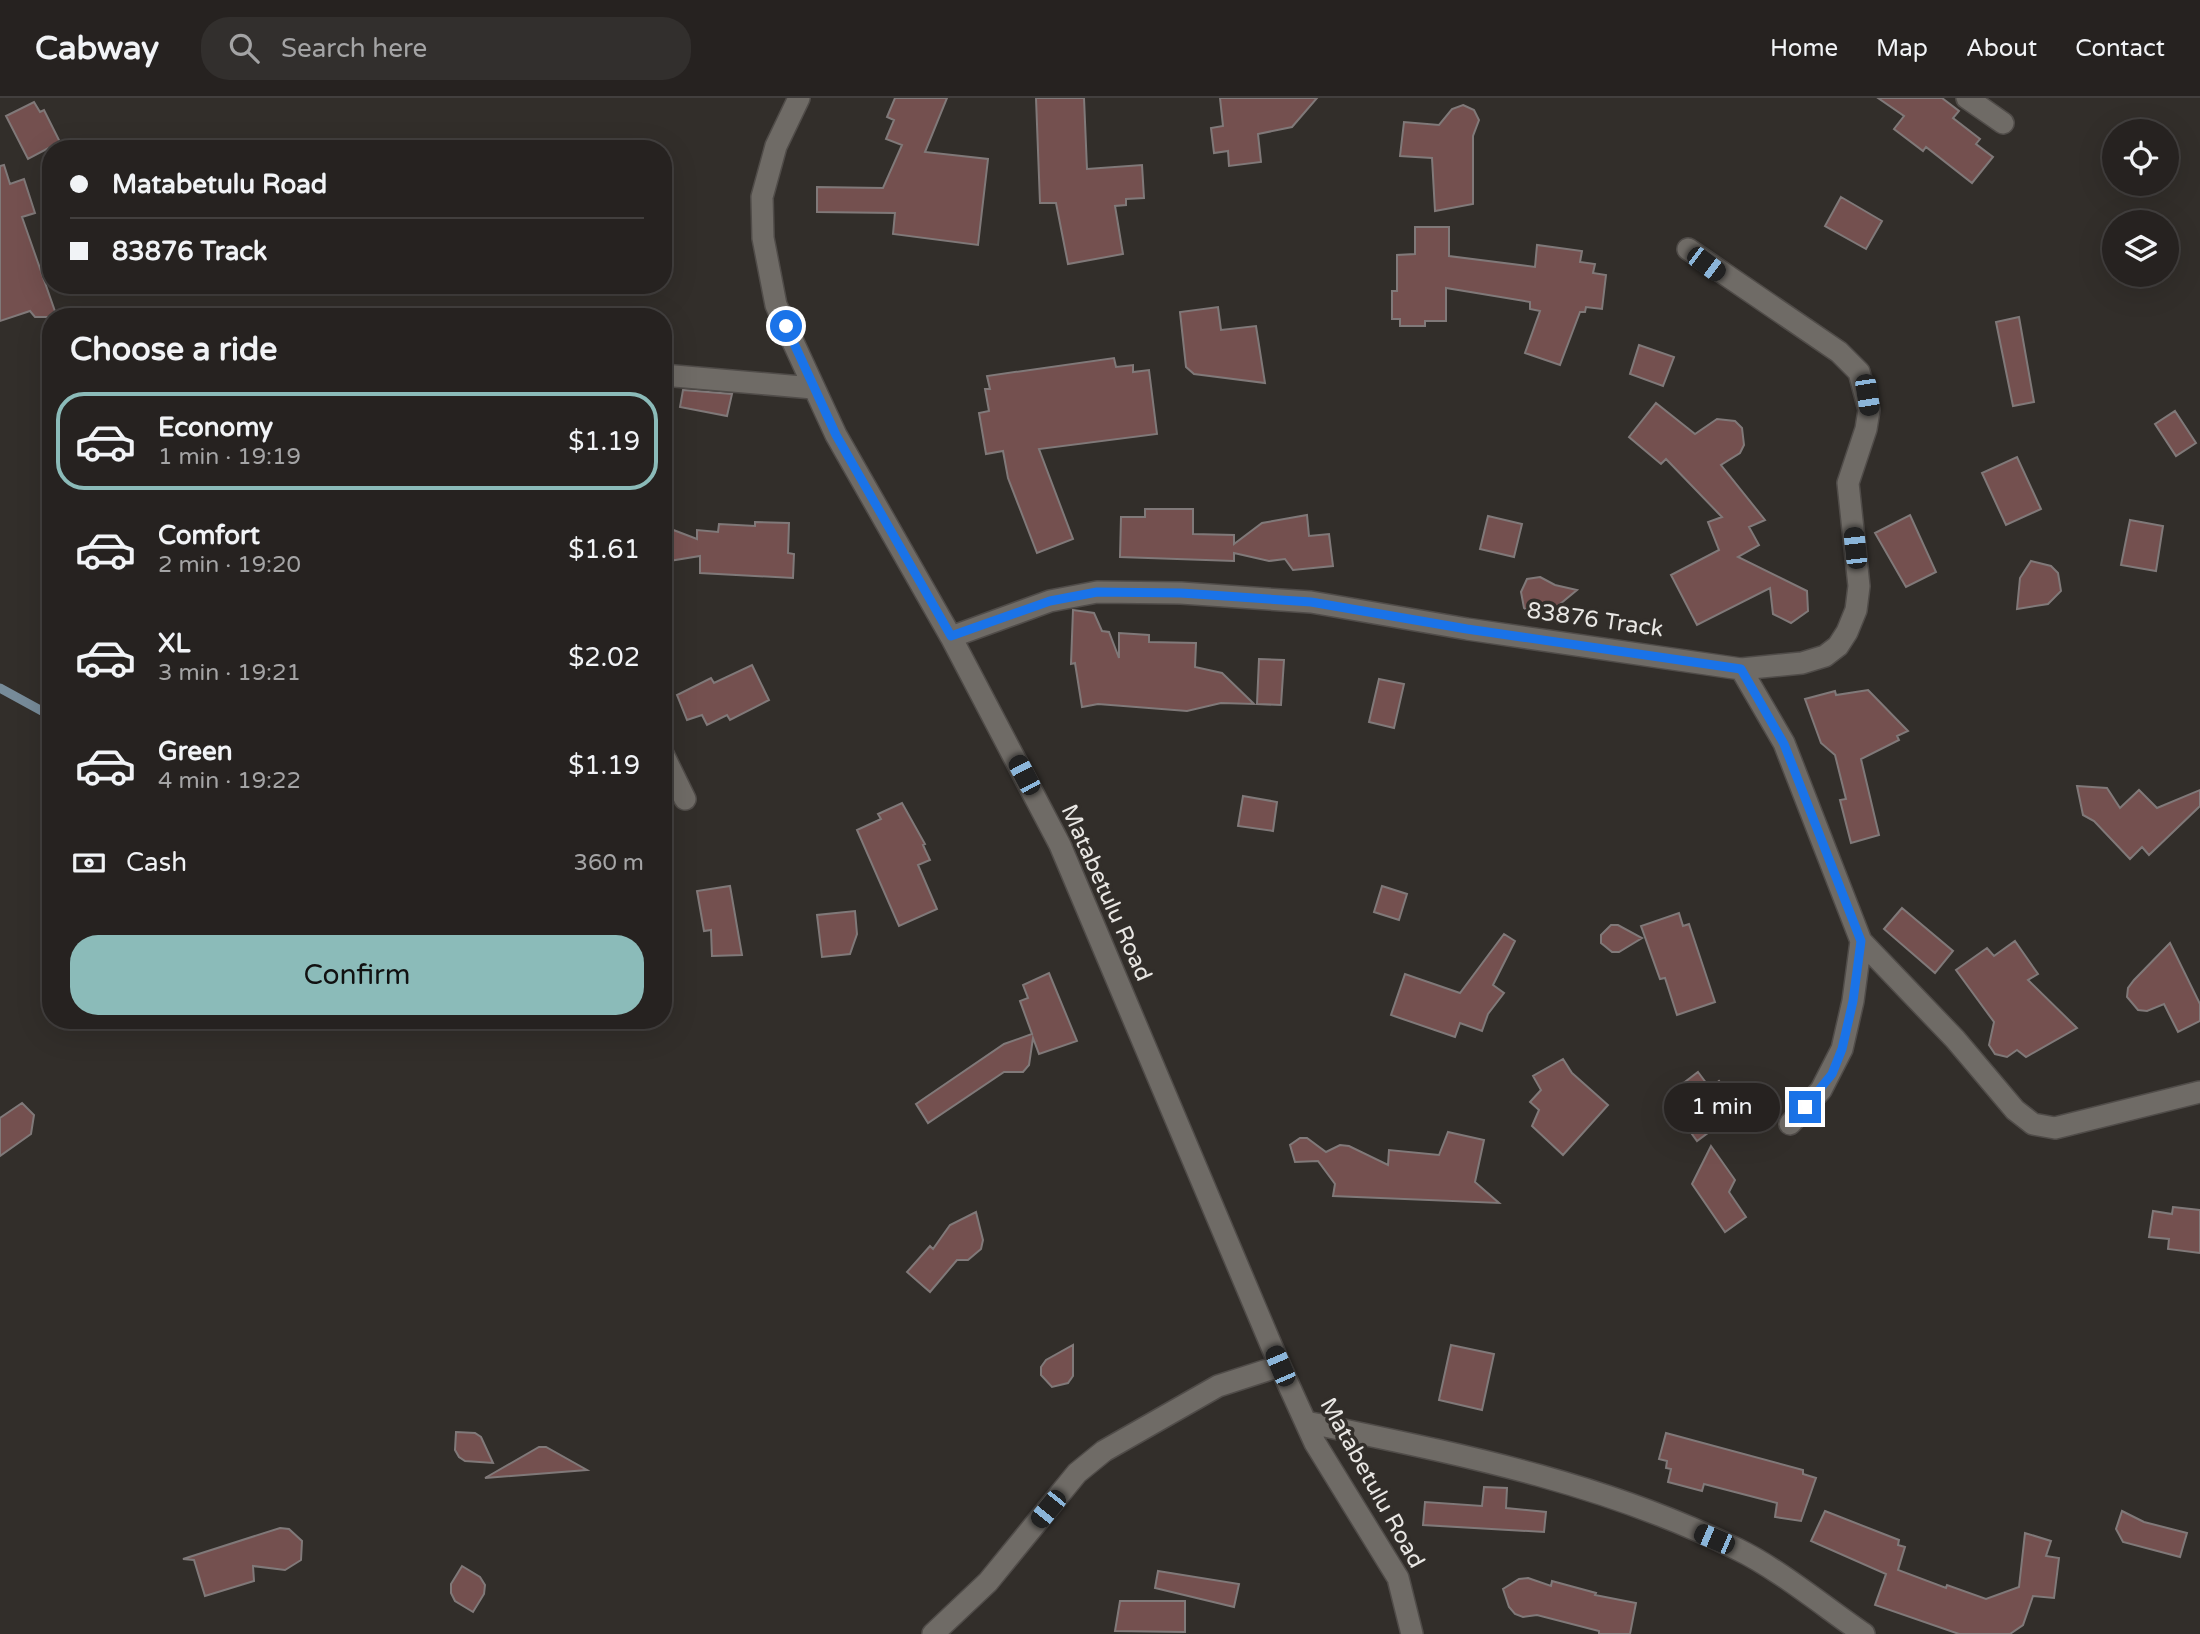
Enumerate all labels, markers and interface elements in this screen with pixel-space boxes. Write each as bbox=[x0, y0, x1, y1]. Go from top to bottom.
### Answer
search box bbox=[201, 17, 691, 80]
text: Cabway bbox=[35, 29, 159, 68]
icon: search bbox=[225, 29, 263, 67]
text: Search here bbox=[281, 33, 427, 64]
text: Home bbox=[1770, 34, 1838, 63]
text: Map bbox=[1876, 34, 1928, 63]
text: About bbox=[1966, 34, 2037, 63]
text: Contact bbox=[2075, 34, 2165, 63]
map controls bbox=[2102, 119, 2179, 287]
button: locate bbox=[2102, 119, 2179, 196]
text: Matabetulu Road bbox=[112, 169, 327, 200]
button: layers bbox=[2102, 210, 2179, 287]
text: 83876 Track bbox=[112, 236, 267, 267]
car bbox=[1683, 243, 1730, 285]
route start bbox=[770, 310, 802, 342]
text: Choose a ride bbox=[70, 331, 277, 369]
car bbox=[1854, 373, 1881, 417]
icon: car bbox=[74, 410, 137, 473]
text: Economy bbox=[158, 412, 273, 443]
text: $1.19 bbox=[568, 426, 640, 457]
text: 1 min · 19:19 bbox=[158, 443, 301, 471]
icon: car bbox=[74, 518, 137, 581]
text: Comfort bbox=[158, 520, 260, 551]
car bbox=[1843, 526, 1868, 570]
text: $1.61 bbox=[568, 534, 640, 565]
text: 2 min · 19:20 bbox=[158, 551, 301, 579]
street label: 83876 Track bbox=[1525, 597, 1665, 643]
icon: car bbox=[74, 626, 137, 689]
text: XL bbox=[158, 628, 190, 659]
text: $2.02 bbox=[568, 642, 640, 673]
text: 3 min · 19:21 bbox=[158, 659, 301, 687]
icon: car bbox=[74, 734, 137, 797]
text: Green bbox=[158, 736, 233, 767]
text: $1.19 bbox=[568, 750, 640, 781]
car bbox=[1005, 752, 1044, 798]
text: 4 min · 19:22 bbox=[158, 767, 301, 795]
street label: Matabetulu Road bbox=[1054, 800, 1158, 986]
icon: cash bbox=[70, 844, 108, 882]
text: Cash bbox=[126, 847, 187, 878]
text: 360 m bbox=[574, 849, 644, 877]
button: Confirm bbox=[70, 935, 644, 1015]
callout: 1 min bbox=[1665, 1082, 1780, 1132]
route end bbox=[1789, 1091, 1821, 1123]
text: 1 min bbox=[1691, 1093, 1753, 1121]
car bbox=[1263, 1343, 1298, 1389]
street label: Matabetulu Road bbox=[1314, 1393, 1430, 1573]
car bbox=[1027, 1486, 1070, 1532]
car bbox=[1691, 1521, 1738, 1557]

